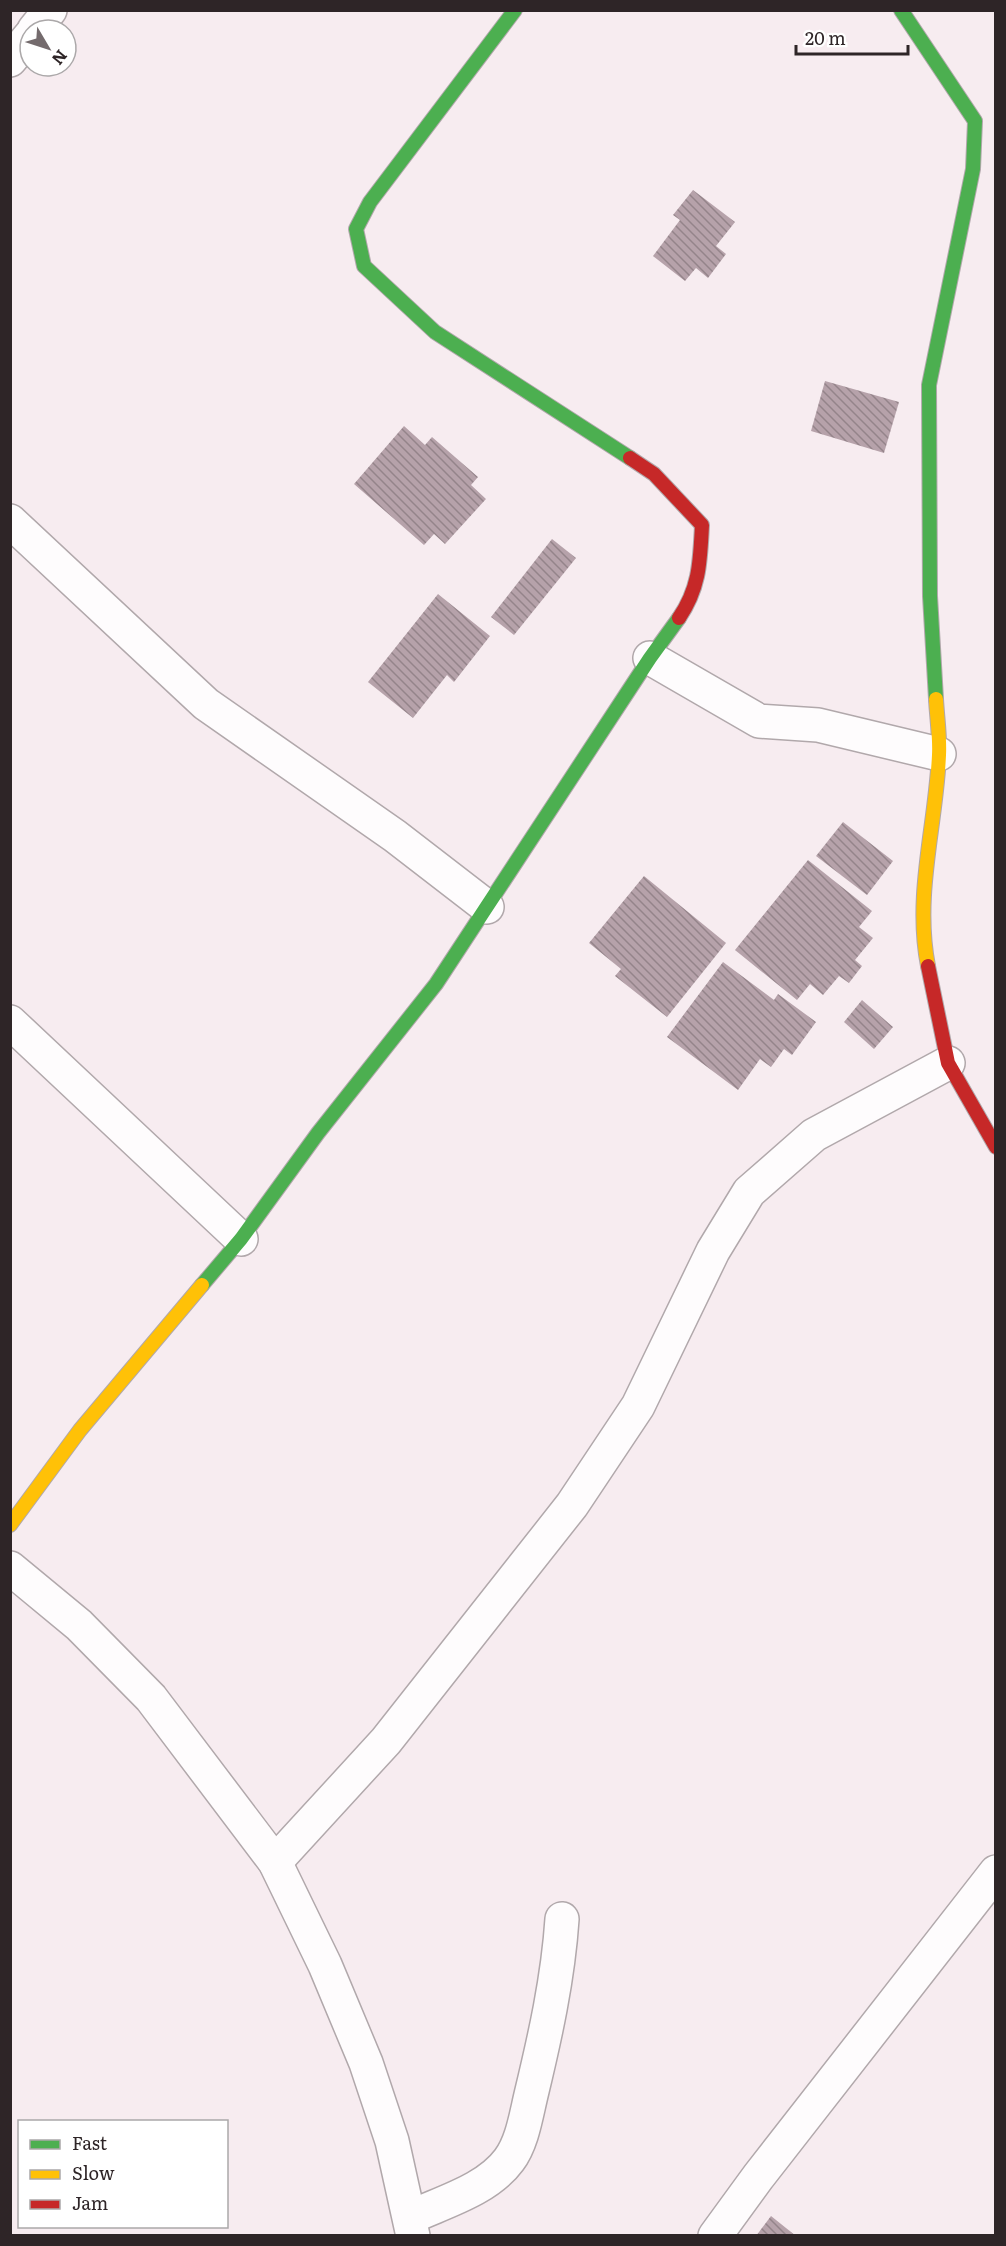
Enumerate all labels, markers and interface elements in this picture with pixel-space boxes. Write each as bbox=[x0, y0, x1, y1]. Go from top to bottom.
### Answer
north arrow bbox=[18, 18, 78, 78]
scale bar bbox=[796, 18, 908, 56]
text: 20 m bbox=[805, 24, 846, 51]
text: N bbox=[47, 45, 74, 71]
legend bbox=[18, 2120, 228, 2228]
text: Fast bbox=[72, 2129, 108, 2156]
text: Slow bbox=[72, 2159, 115, 2186]
text: Jam bbox=[72, 2189, 108, 2216]

